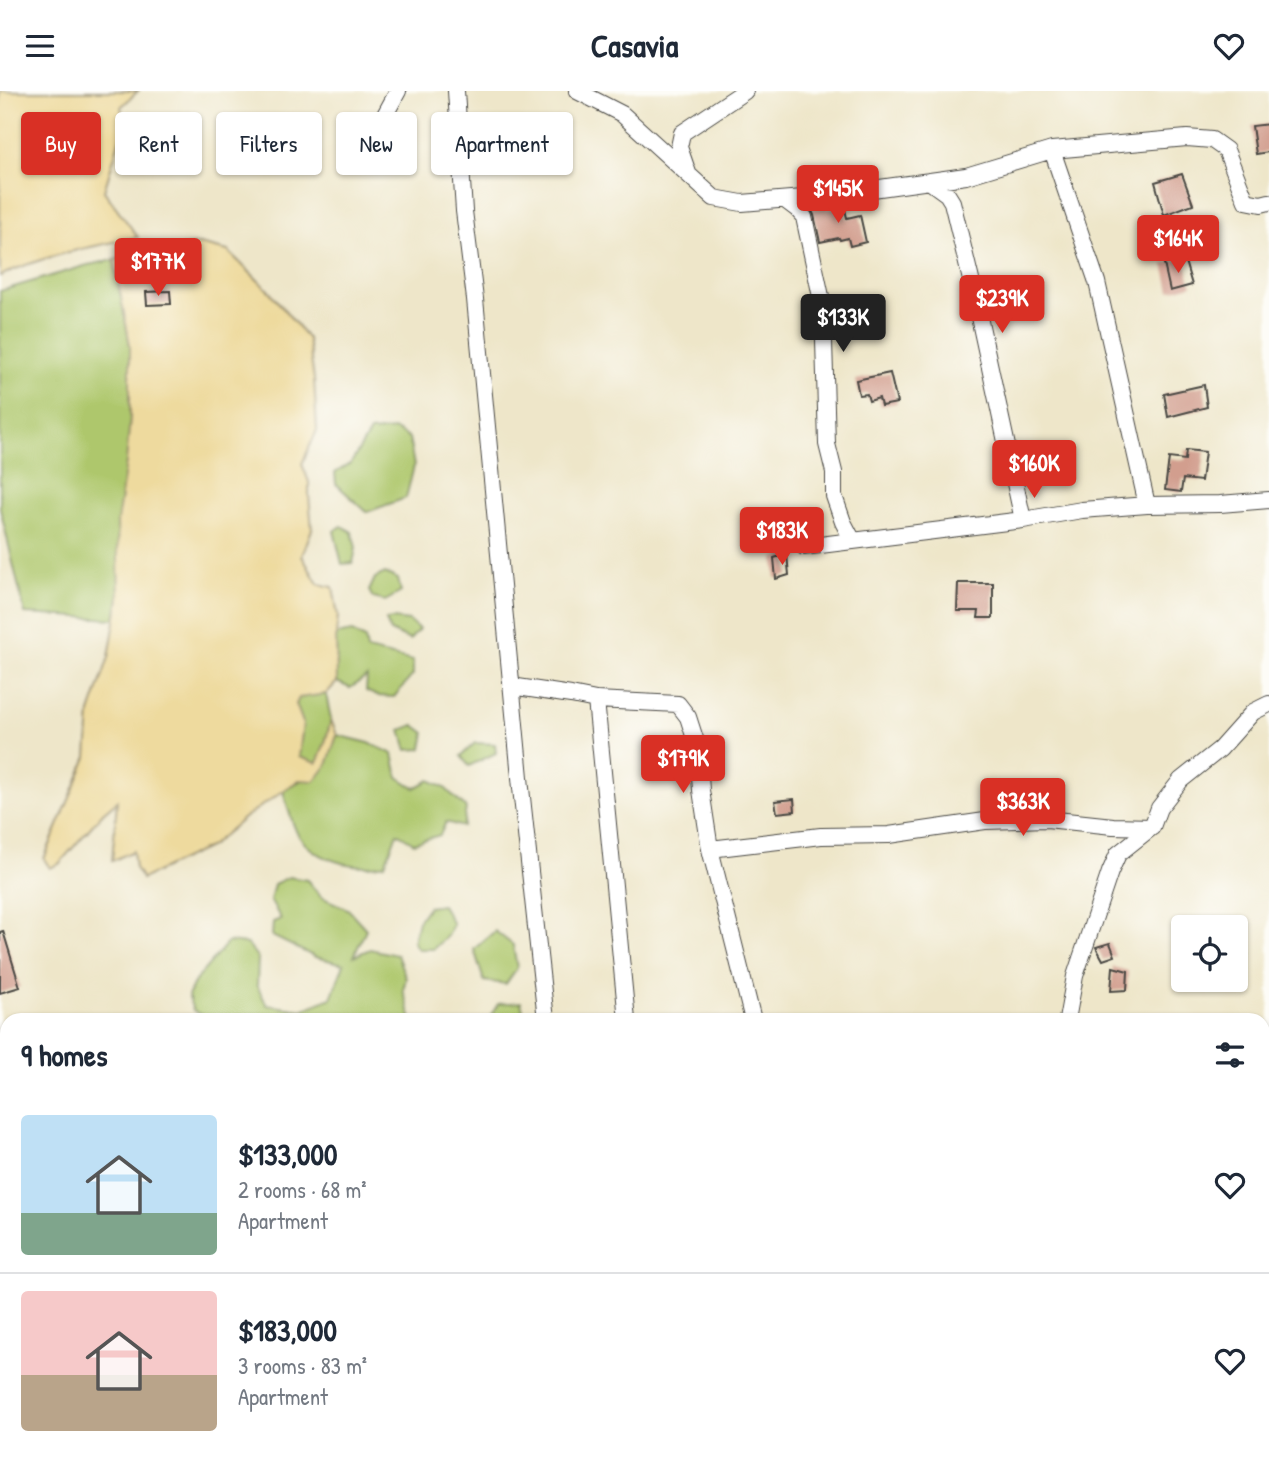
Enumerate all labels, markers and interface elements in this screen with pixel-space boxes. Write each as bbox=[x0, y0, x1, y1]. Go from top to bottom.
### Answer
text: Casavia bbox=[591, 24, 678, 67]
icon: menu bbox=[21, 27, 59, 65]
icon: heart bbox=[1210, 27, 1248, 65]
chip: Buy bbox=[21, 112, 101, 175]
chip: Rent bbox=[115, 112, 202, 175]
chip: Filters bbox=[216, 112, 322, 175]
chip: New bbox=[336, 112, 417, 175]
chip: Apartment bbox=[431, 112, 573, 175]
pin: $145K bbox=[789, 165, 887, 225]
text: $145K bbox=[813, 172, 863, 203]
pin: $164K bbox=[1129, 215, 1227, 275]
text: $164K bbox=[1153, 222, 1203, 253]
pin: $177K bbox=[109, 239, 207, 298]
text: $177K bbox=[131, 245, 185, 276]
pin: $239K bbox=[953, 275, 1051, 335]
text: $239K bbox=[975, 282, 1029, 313]
pin: $133K bbox=[794, 295, 892, 354]
text: $133K bbox=[817, 301, 869, 332]
pin: $160K bbox=[985, 441, 1083, 500]
text: $160K bbox=[1008, 447, 1060, 478]
pin: $183K bbox=[733, 507, 831, 567]
text: $183K bbox=[756, 514, 808, 545]
pin: $179K bbox=[634, 735, 732, 795]
text: $179K bbox=[657, 742, 709, 773]
pin: $363K bbox=[974, 779, 1072, 838]
text: $363K bbox=[996, 785, 1050, 816]
map controls bbox=[1171, 915, 1248, 992]
button: locate bbox=[1171, 915, 1248, 992]
text: 9 homes bbox=[21, 1035, 108, 1075]
icon: filters bbox=[1211, 1036, 1249, 1074]
text: $133,000 bbox=[238, 1134, 337, 1174]
icon: home bbox=[77, 1143, 161, 1227]
icon: heart bbox=[1211, 1166, 1249, 1204]
text: 2 rooms · 68 m² bbox=[238, 1174, 366, 1205]
text: Apartment bbox=[238, 1205, 328, 1236]
text: $183,000 bbox=[238, 1310, 337, 1350]
icon: home bbox=[77, 1319, 161, 1403]
icon: heart bbox=[1211, 1342, 1249, 1380]
text: 3 rooms · 83 m² bbox=[238, 1350, 367, 1381]
text: Apartment bbox=[238, 1381, 328, 1412]

